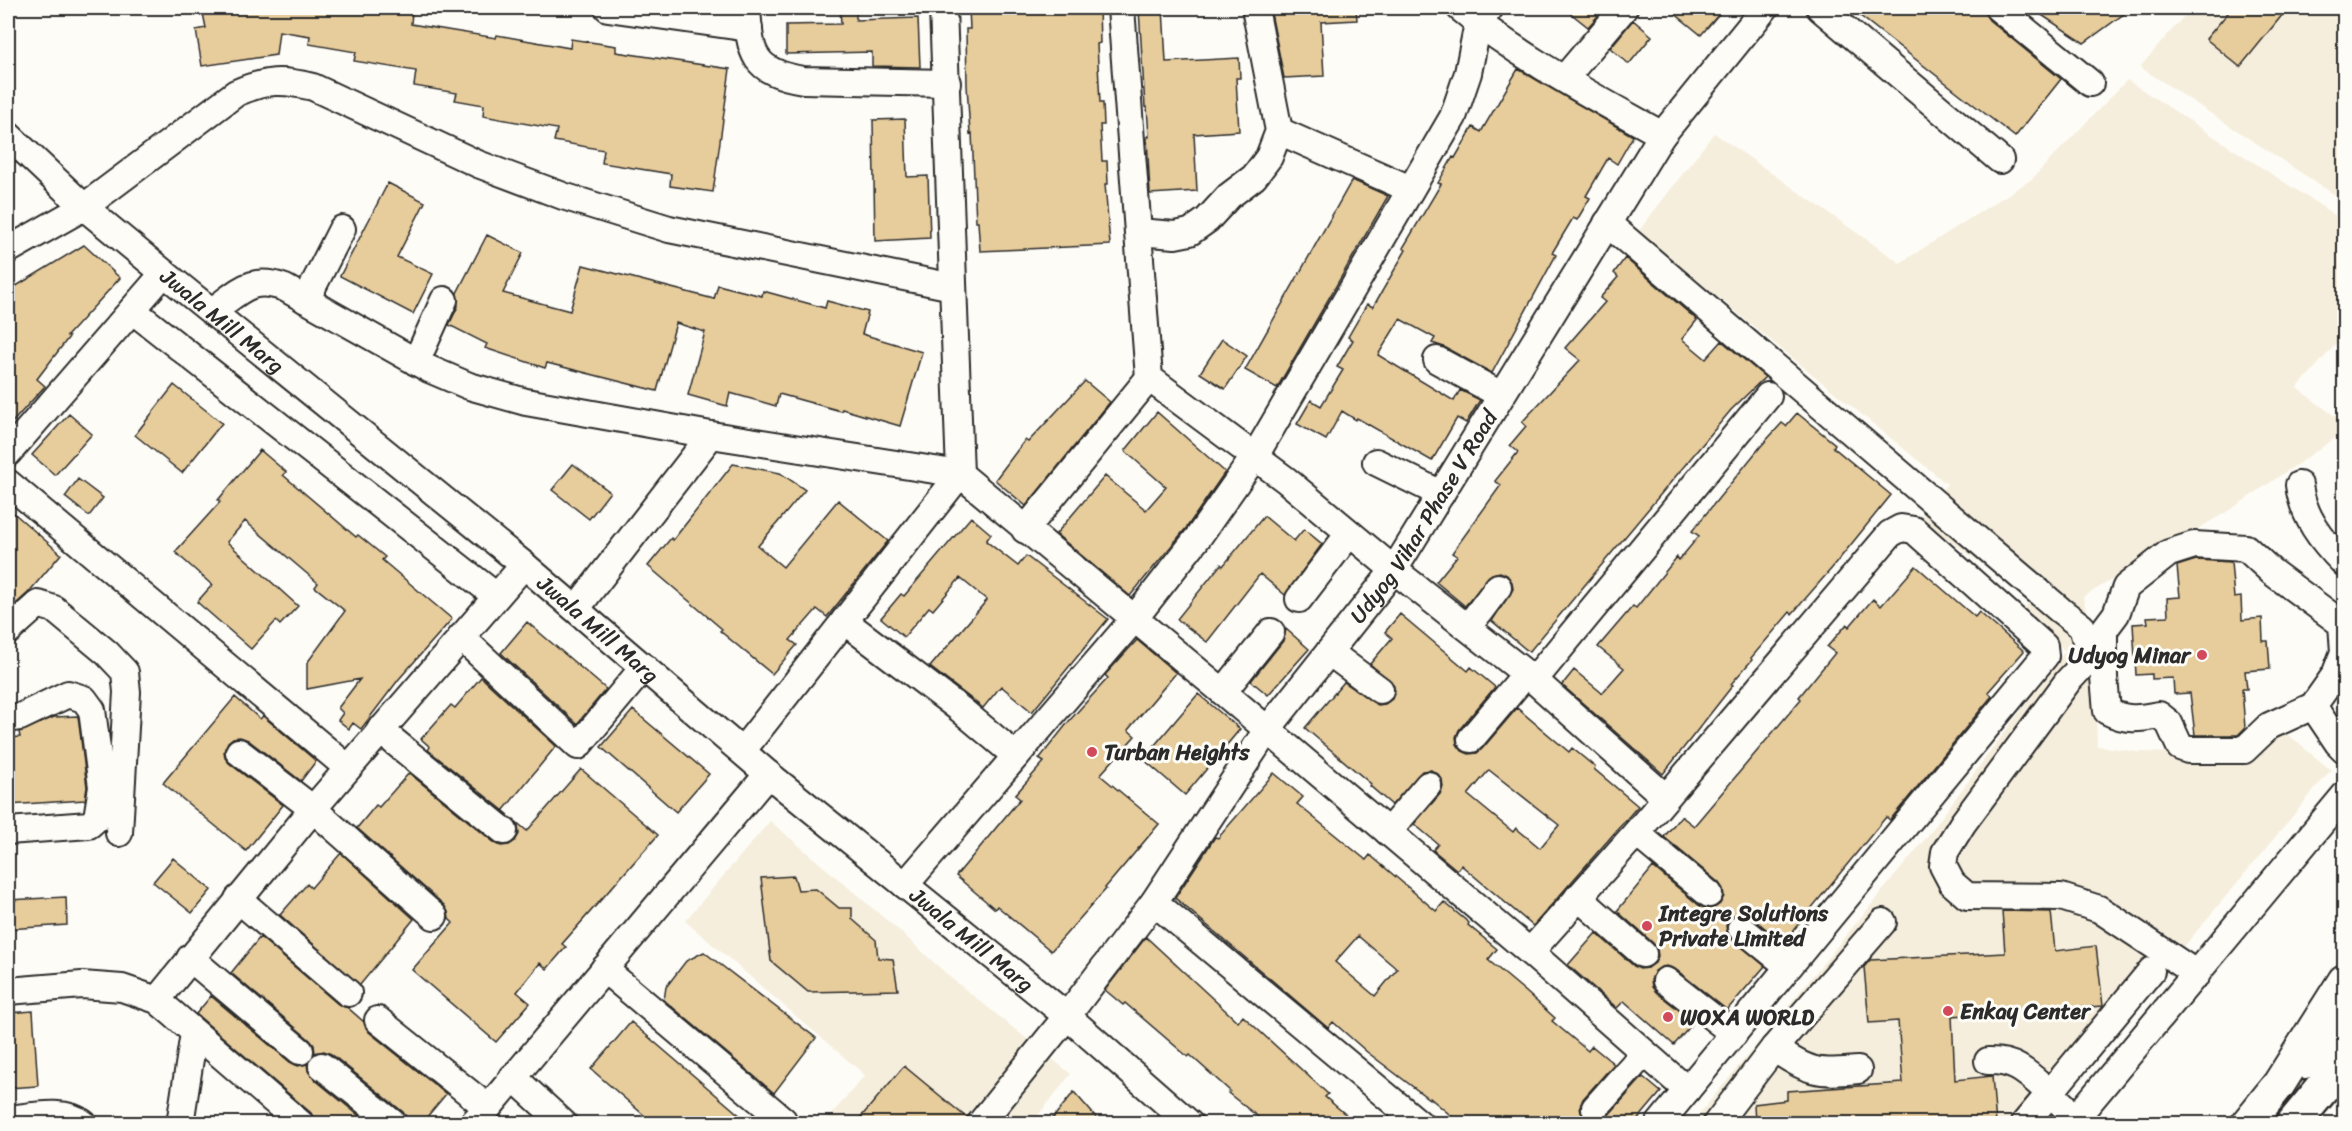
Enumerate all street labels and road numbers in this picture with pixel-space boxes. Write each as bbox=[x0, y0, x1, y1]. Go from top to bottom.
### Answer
street label: Jwala Mill Marg bbox=[151, 257, 294, 384]
street label: Udyog Vihar Phase V Road bbox=[1339, 401, 1509, 632]
street label: Jwala Mill Marg bbox=[527, 564, 669, 693]
street label: Jwala Mill Marg bbox=[900, 876, 1044, 1002]

